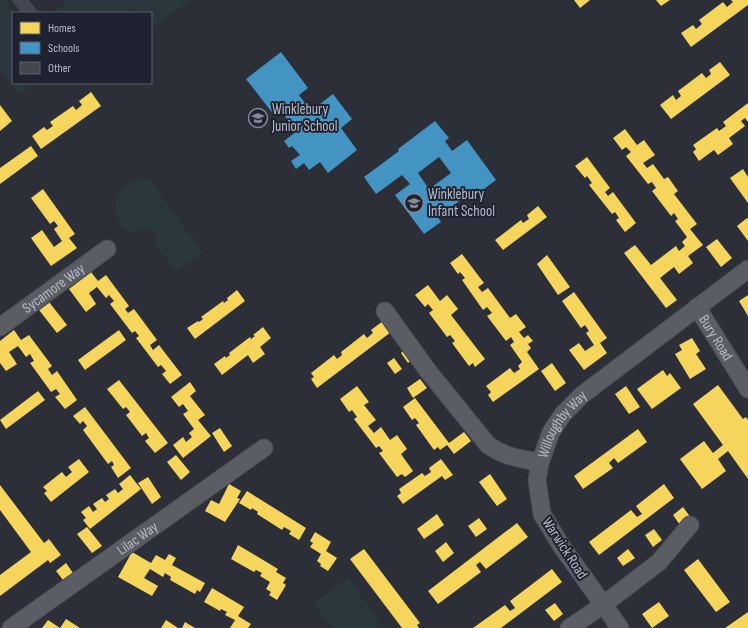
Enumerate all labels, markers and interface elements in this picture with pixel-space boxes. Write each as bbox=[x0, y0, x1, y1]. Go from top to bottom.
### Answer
legend bbox=[12, 12, 152, 84]
text: Homes bbox=[48, 21, 76, 36]
text: Schools bbox=[48, 41, 80, 56]
text: Other bbox=[48, 61, 72, 76]
place label: Winklebury Junior School bbox=[271, 100, 338, 136]
school or university icon: Winklebury Junior School bbox=[247, 107, 269, 129]
place label: Winklebury Infant School bbox=[428, 185, 495, 221]
school or university icon: Winklebury Infant School bbox=[403, 192, 425, 214]
street label: Sycamore Way bbox=[19, 259, 89, 318]
street label: Bury Road bbox=[694, 311, 737, 364]
street label: Willoughby Way bbox=[534, 386, 591, 461]
street label: Warwick Road bbox=[538, 514, 592, 583]
street label: Lilac Way bbox=[113, 517, 162, 560]

